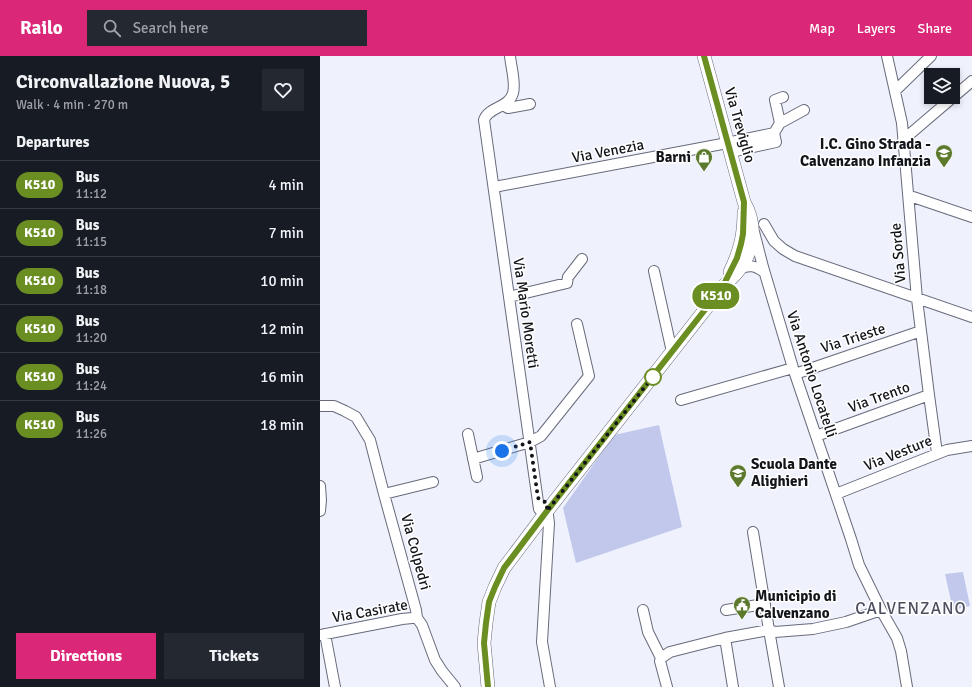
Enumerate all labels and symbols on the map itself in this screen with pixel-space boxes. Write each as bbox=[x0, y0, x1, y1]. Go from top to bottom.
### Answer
street label: Via Treviglio bbox=[721, 85, 759, 165]
street label: Via Venezia bbox=[570, 135, 646, 167]
place label: I.C. Gino Strada - Calvenzano Infanzia bbox=[800, 135, 931, 170]
school or university icon: I.C. Gino Strada - Calvenzano Infanzia bbox=[934, 143, 954, 168]
shop icon: Barni bbox=[694, 147, 714, 172]
place label: Barni bbox=[655, 148, 691, 166]
street label: Via Sorde bbox=[886, 222, 910, 284]
street label: Via Mario Moretti bbox=[509, 256, 543, 370]
line badge: K510 bbox=[688, 283, 744, 309]
street label: Via Antonio Locatelli bbox=[783, 308, 841, 440]
street label: Via Trieste bbox=[818, 319, 888, 357]
unlabelled marker bbox=[644, 368, 662, 386]
street label: Via Trento bbox=[846, 378, 912, 416]
street label: Via Vesture bbox=[861, 431, 935, 475]
your location bbox=[492, 441, 512, 461]
place label: Scuola Dante Alighieri bbox=[751, 455, 837, 490]
school or university icon: Scuola Dante Alighieri bbox=[728, 463, 748, 488]
street label: Via Colpedri bbox=[397, 512, 435, 592]
place label: Municipio di Calvenzano bbox=[755, 587, 836, 622]
public building icon: Municipio di Calvenzano bbox=[732, 595, 752, 620]
street label: Via Casirate bbox=[331, 596, 409, 626]
district label: CALVENZANO bbox=[855, 598, 967, 619]

